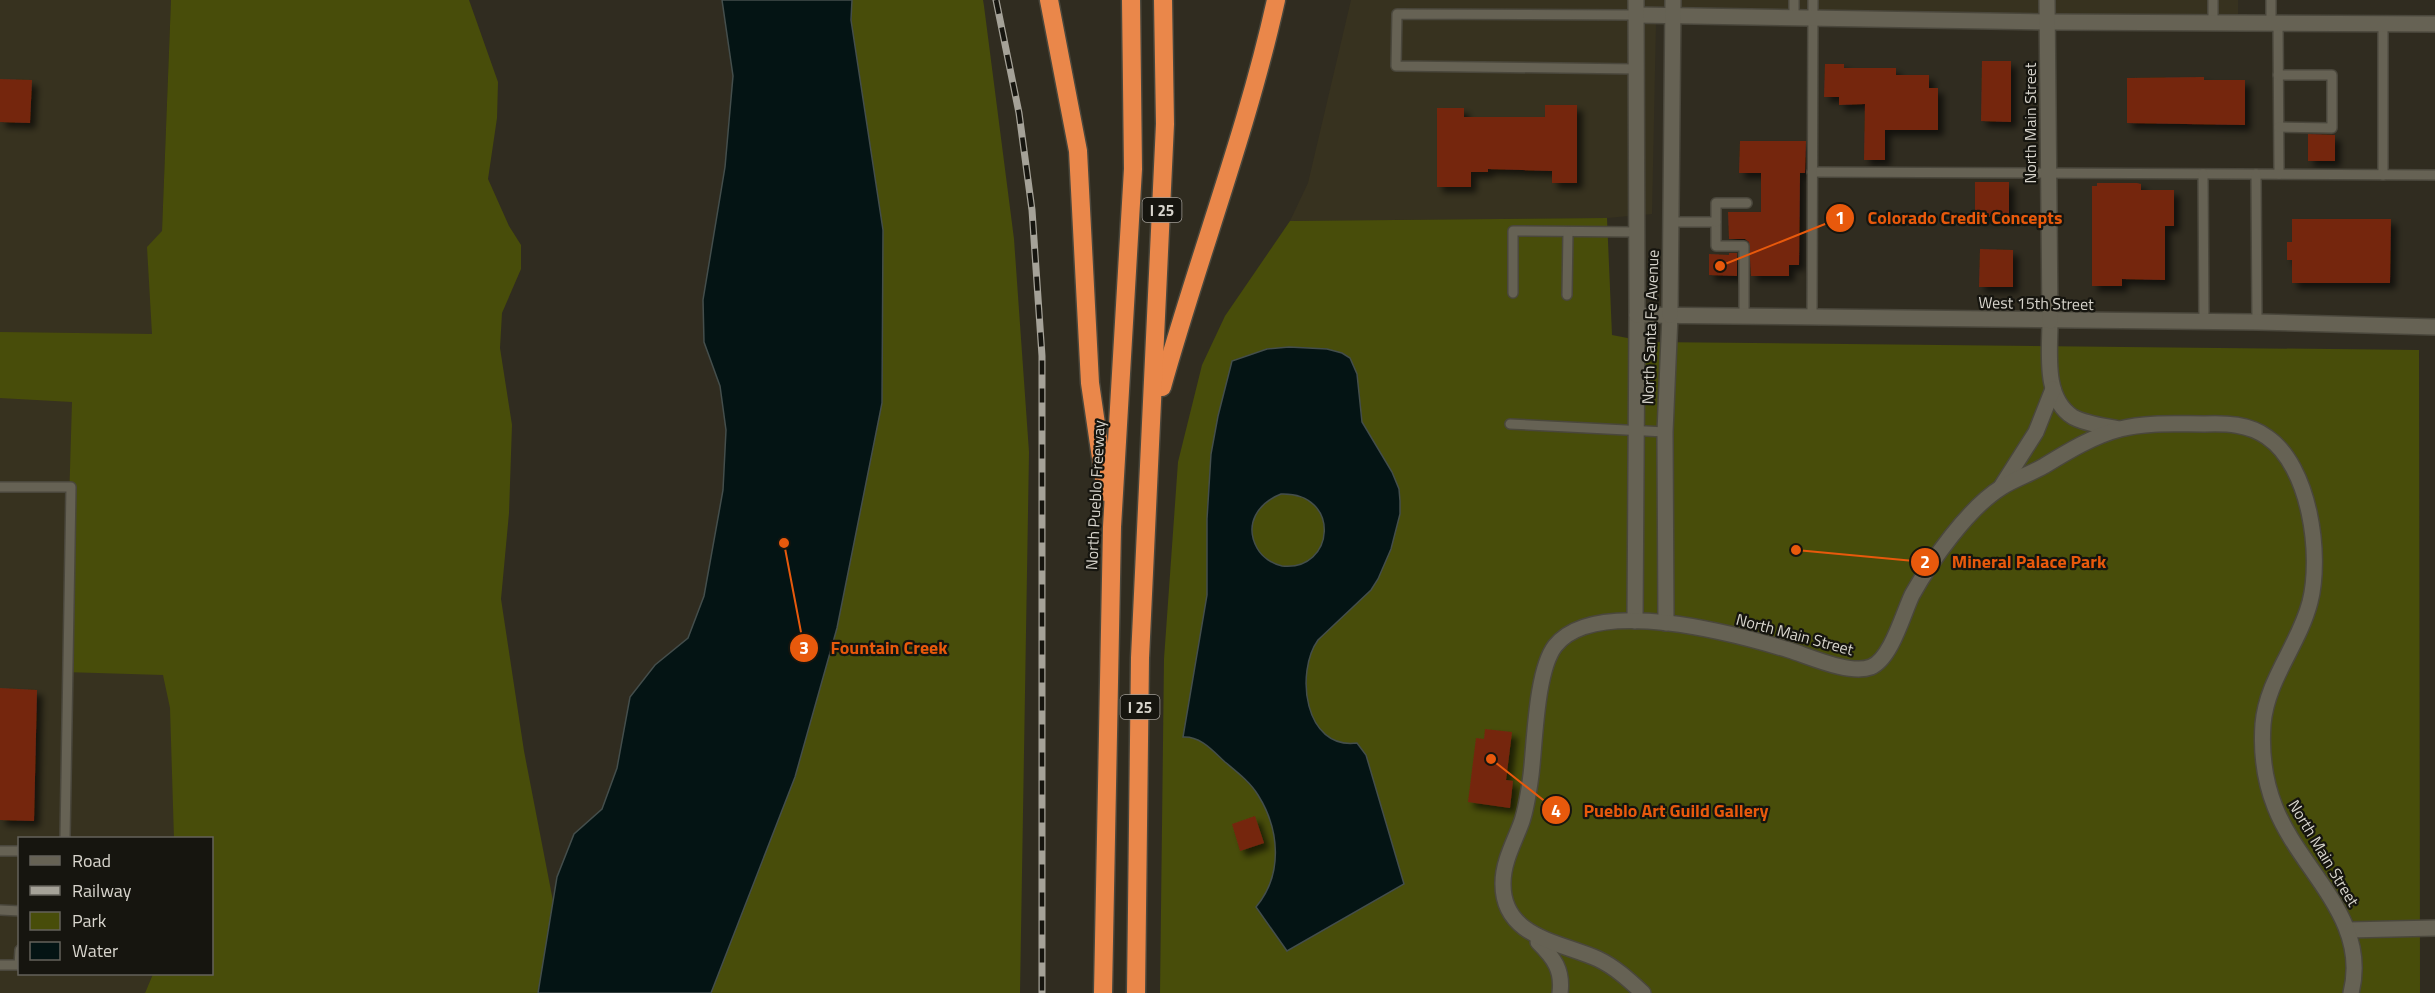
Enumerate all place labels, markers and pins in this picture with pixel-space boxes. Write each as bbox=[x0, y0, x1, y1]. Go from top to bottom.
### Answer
callout: Colorado Credit Concepts bbox=[1825, 200, 2074, 236]
callout: Mineral Palace Park bbox=[1910, 544, 2119, 580]
callout: Fountain Creek bbox=[789, 630, 960, 666]
callout: Pueblo Art Guild Gallery bbox=[1541, 792, 1781, 828]

